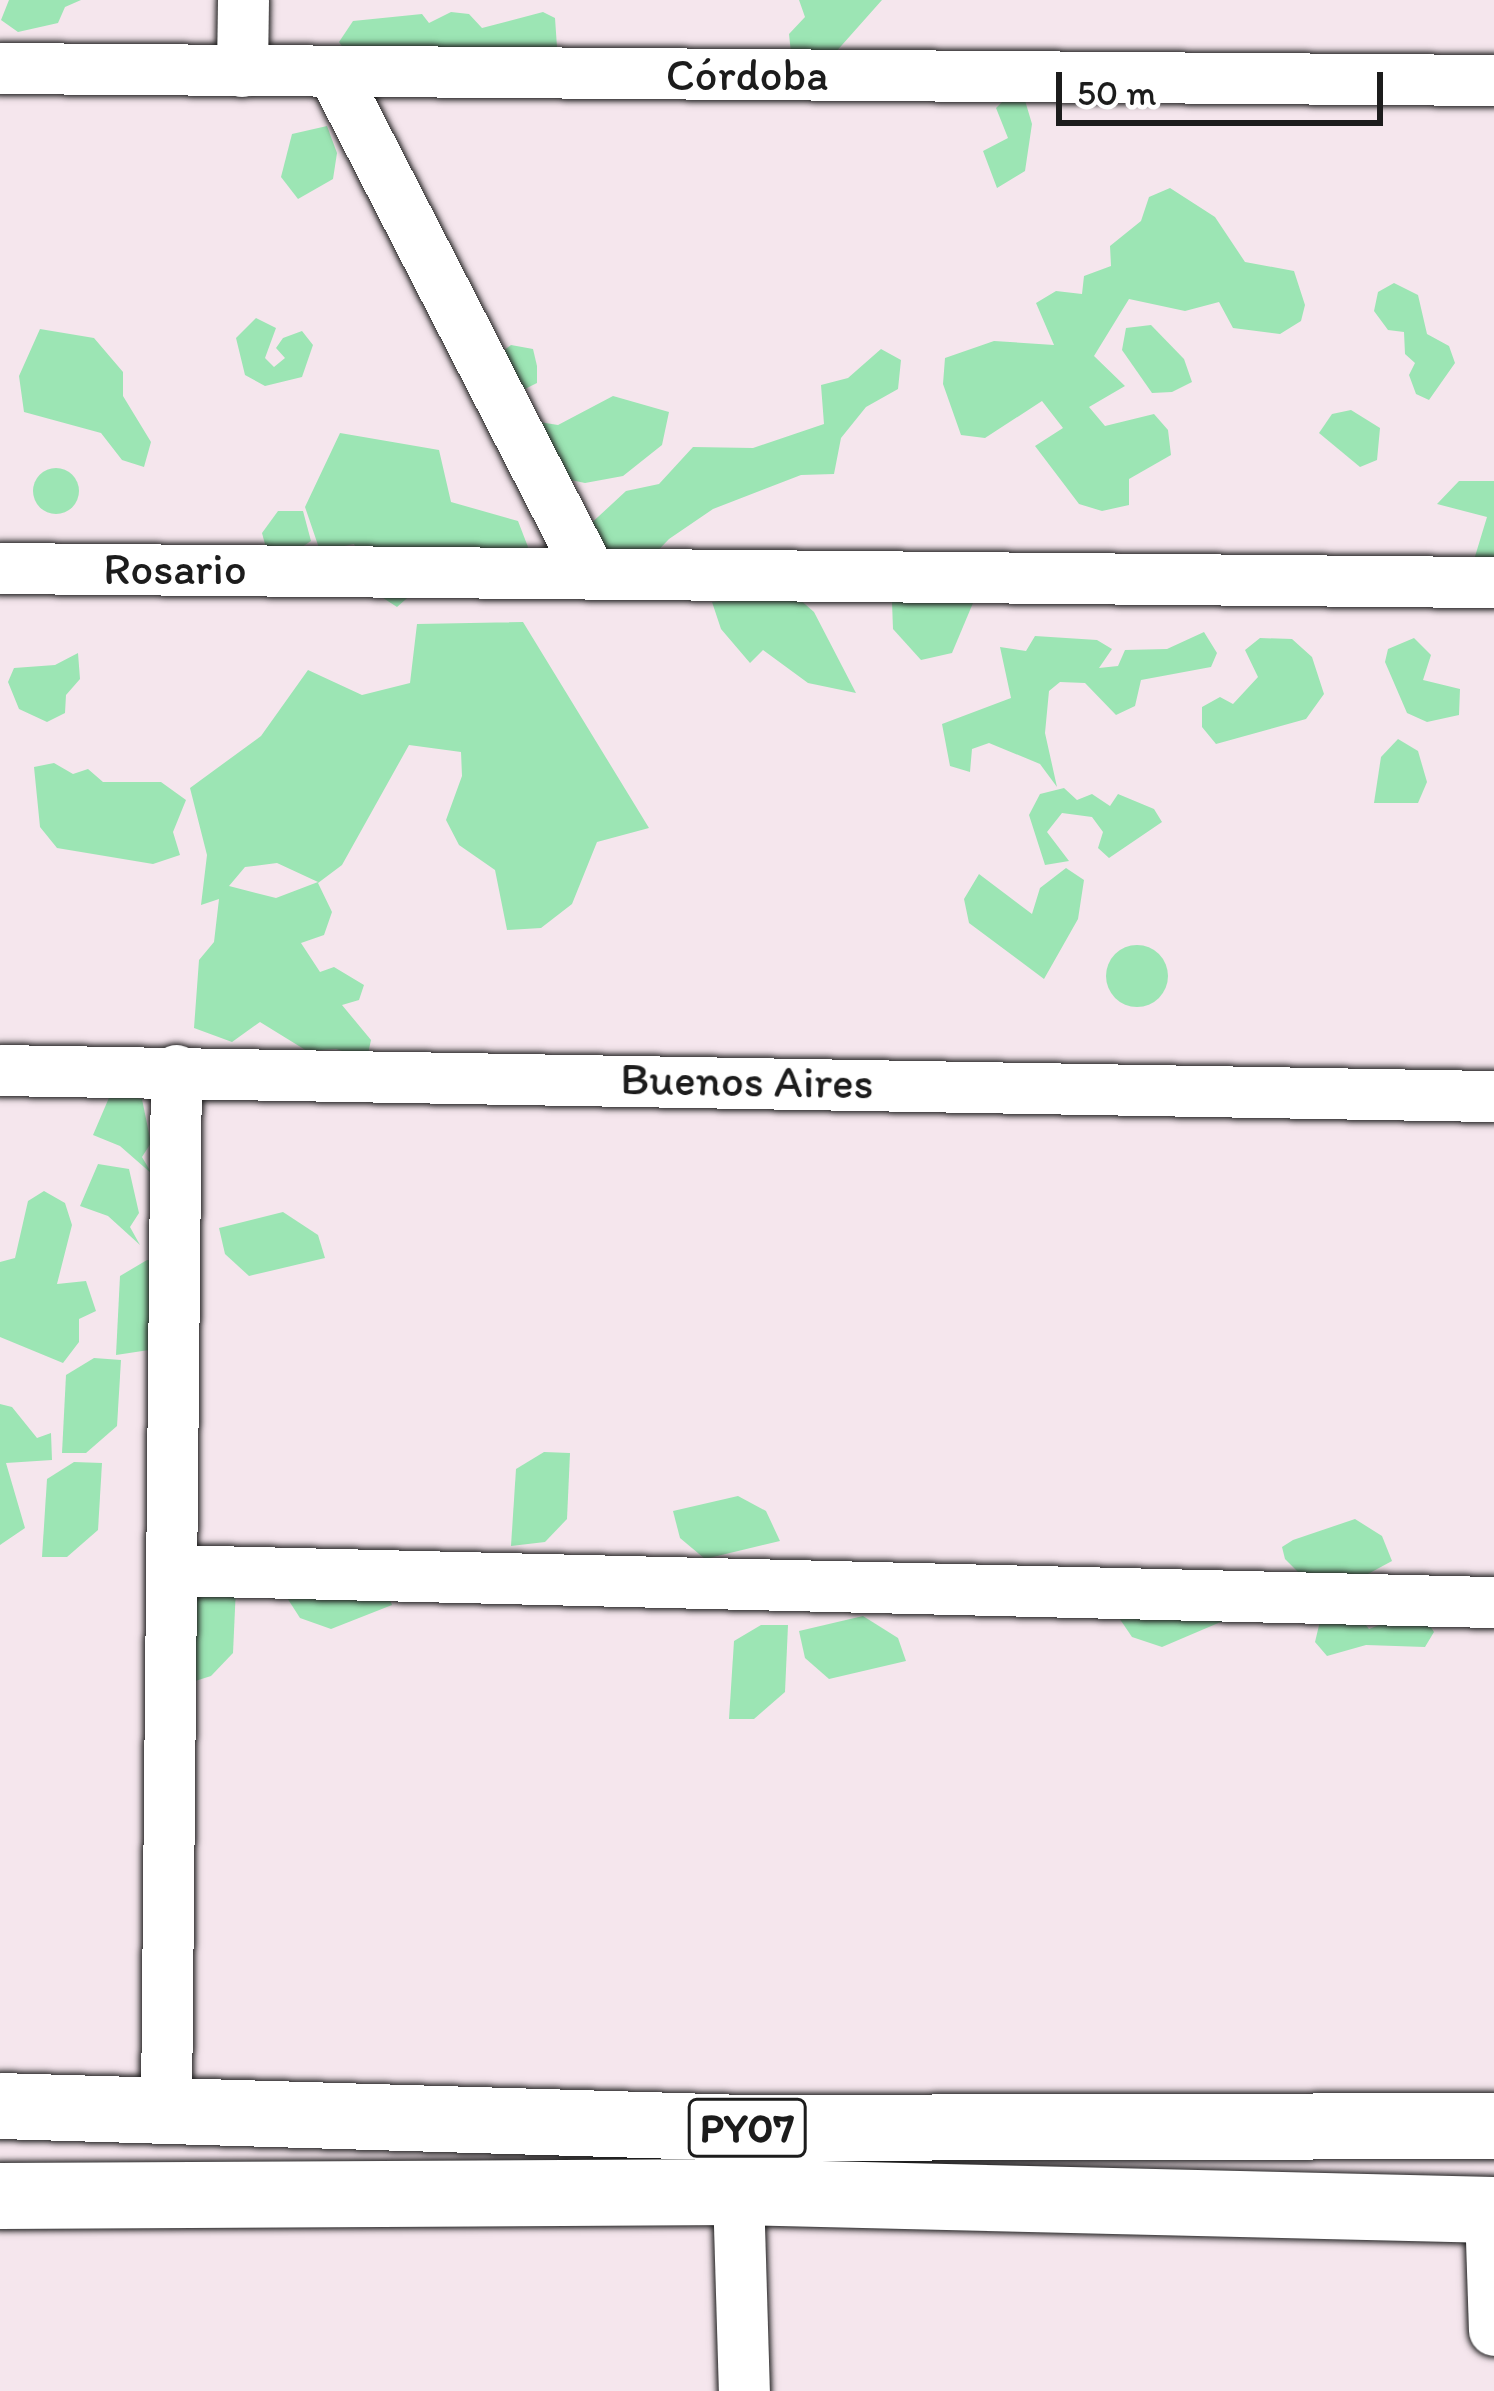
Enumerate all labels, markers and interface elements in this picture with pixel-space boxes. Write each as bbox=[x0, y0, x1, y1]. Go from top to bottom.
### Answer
street label: Córdoba bbox=[666, 48, 828, 102]
scale bar bbox=[1062, 48, 1389, 122]
text: 50 m bbox=[1077, 71, 1156, 114]
street label: Rosario bbox=[103, 542, 247, 596]
street label: Buenos Aires bbox=[620, 1052, 874, 1110]
road number: PY07 bbox=[687, 2092, 807, 2164]

